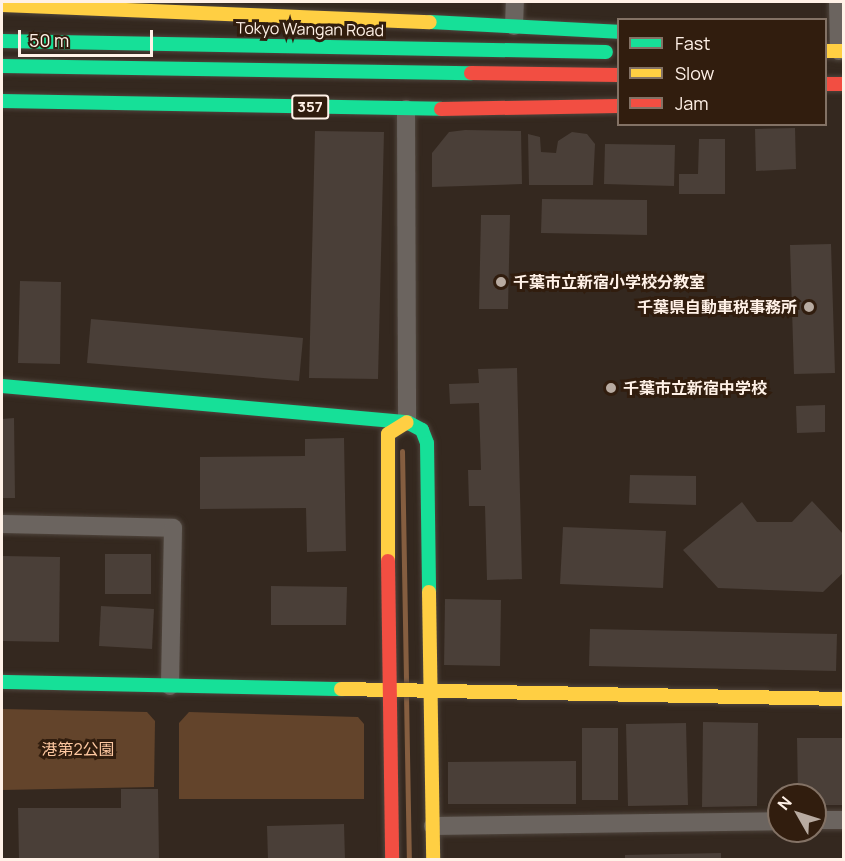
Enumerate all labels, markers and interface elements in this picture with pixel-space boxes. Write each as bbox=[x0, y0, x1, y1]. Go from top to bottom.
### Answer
scale bar bbox=[21, 18, 156, 56]
street label: Tokyo Wangan Road bbox=[236, 18, 384, 40]
legend bbox=[617, 18, 827, 126]
text: 50 m bbox=[29, 28, 69, 52]
text: Fast bbox=[675, 31, 710, 55]
text: Slow bbox=[675, 61, 714, 85]
text: Jam bbox=[675, 91, 709, 115]
road number: 357 bbox=[290, 95, 330, 119]
place label: 千葉市立新宿小学校分教室 bbox=[513, 272, 705, 292]
marker: 千葉市立新宿小学校分教室 bbox=[494, 275, 508, 289]
place label: 千葉県自動車税事務所 bbox=[637, 297, 797, 317]
marker: 千葉県自動車税事務所 bbox=[802, 300, 816, 314]
place label: 千葉市立新宿中学校 bbox=[623, 378, 767, 398]
marker: 千葉市立新宿中学校 bbox=[604, 381, 618, 395]
park label: 港第2公園 bbox=[41, 739, 115, 759]
north arrow bbox=[767, 783, 827, 843]
text: N bbox=[772, 792, 797, 814]

